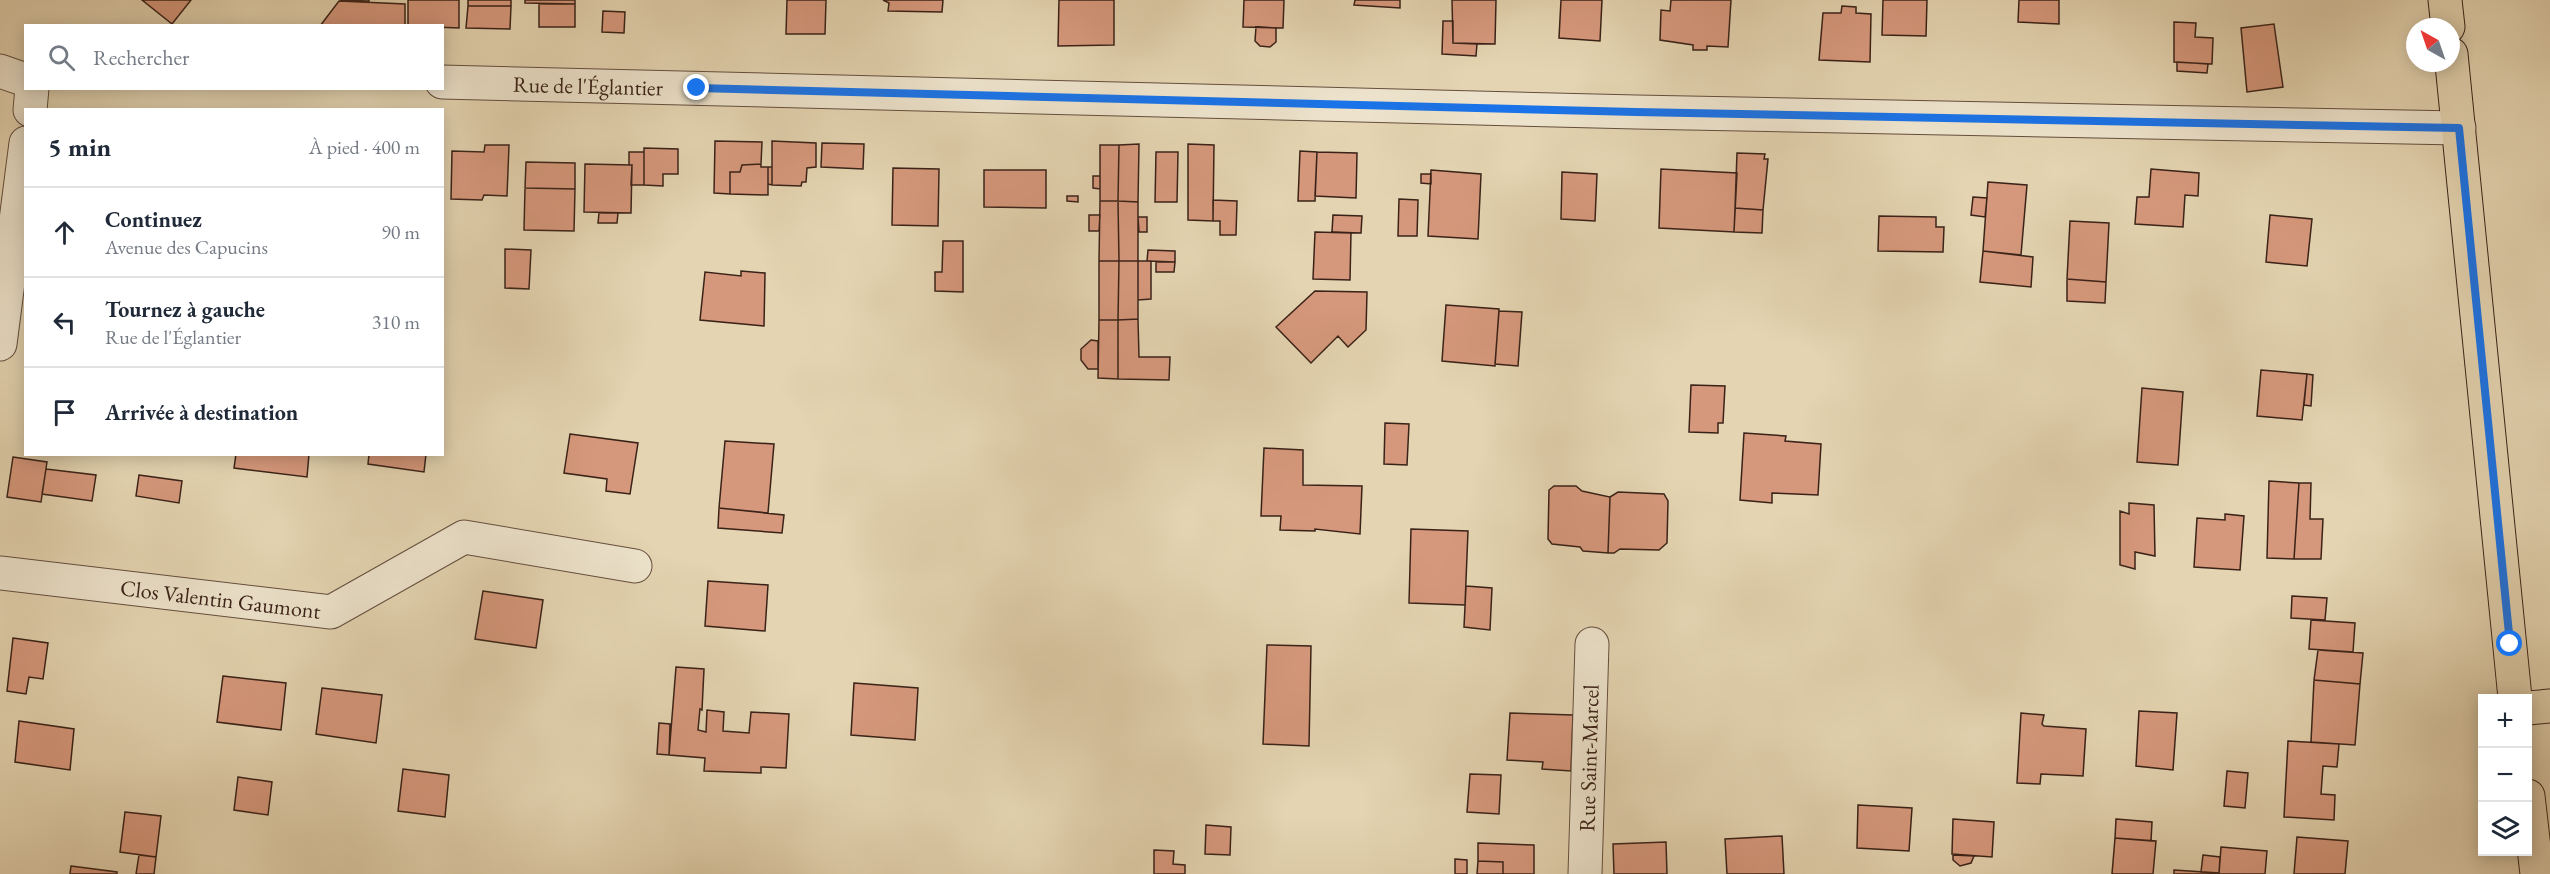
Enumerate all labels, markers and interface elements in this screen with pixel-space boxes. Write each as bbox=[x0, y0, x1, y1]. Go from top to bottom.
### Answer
north arrow bbox=[2406, 18, 2460, 72]
search box bbox=[24, 24, 444, 90]
icon: search bbox=[45, 41, 78, 74]
text: Rechercher bbox=[93, 43, 189, 72]
street label: Rue de l'Églantier bbox=[513, 70, 664, 103]
route end bbox=[683, 74, 709, 100]
text: 5 min bbox=[48, 130, 111, 164]
text: À pied · 400 m bbox=[309, 134, 420, 160]
text: Continuez bbox=[105, 205, 202, 234]
icon: ahead bbox=[48, 216, 81, 249]
text: 90 m bbox=[381, 219, 420, 245]
text: Avenue des Capucins bbox=[105, 234, 268, 260]
text: Tournez à gauche bbox=[105, 295, 265, 324]
icon: left bbox=[48, 306, 81, 339]
text: 310 m bbox=[372, 309, 420, 335]
text: Rue de l'Églantier bbox=[105, 324, 241, 350]
icon: arrive bbox=[48, 396, 81, 429]
text: Arrivée à destination bbox=[105, 398, 298, 427]
street label: Clos Valentin Gaumont bbox=[119, 573, 322, 626]
route start bbox=[2496, 630, 2522, 656]
street label: Rue Saint-Marcel bbox=[1572, 684, 1606, 832]
map controls bbox=[2478, 694, 2532, 856]
button: + bbox=[2478, 694, 2532, 748]
button: − bbox=[2478, 748, 2532, 802]
button: layers bbox=[2478, 802, 2532, 856]

